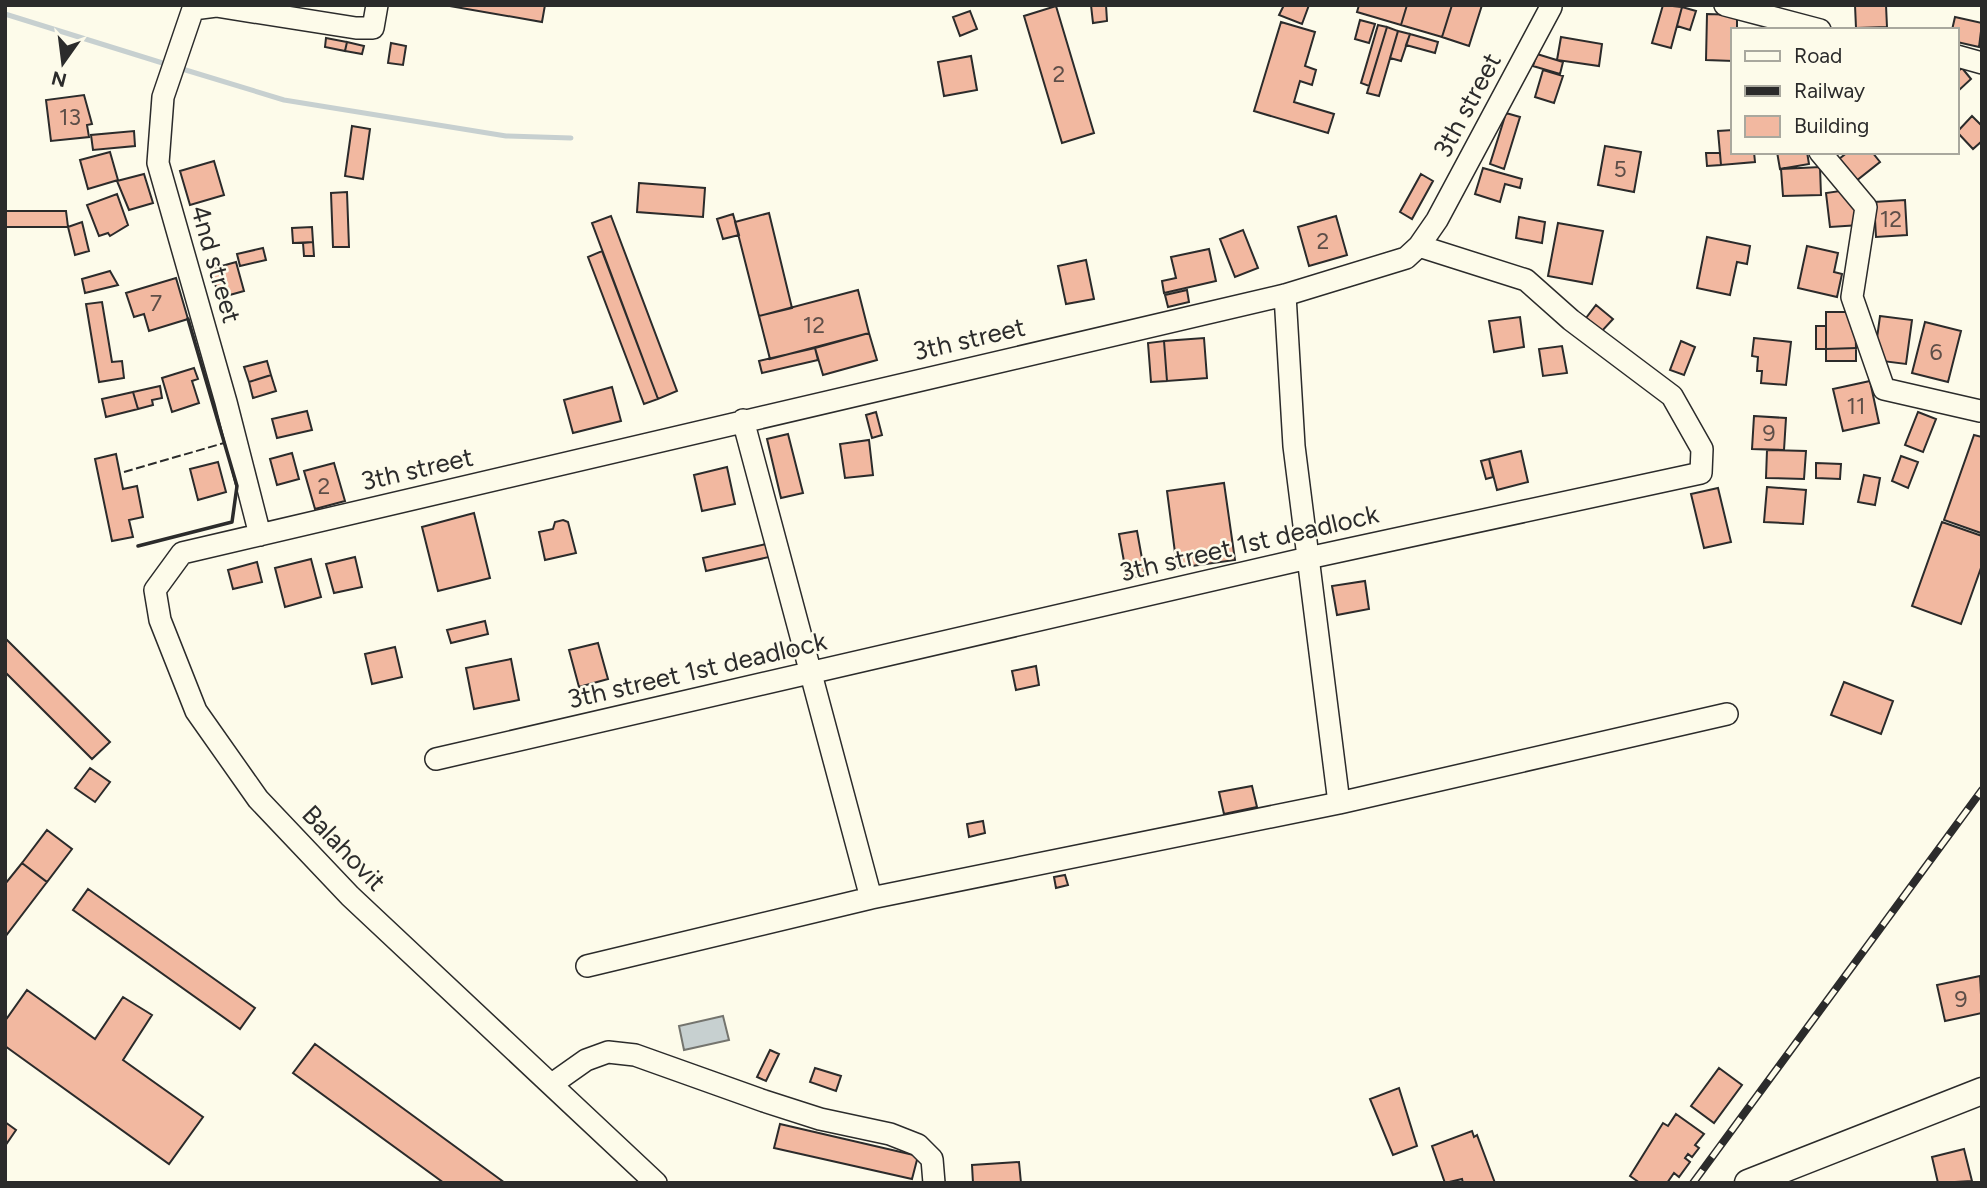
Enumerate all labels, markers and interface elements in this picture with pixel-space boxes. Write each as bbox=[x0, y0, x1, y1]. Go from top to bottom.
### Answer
north arrow bbox=[28, 28, 98, 98]
legend bbox=[1731, 28, 1959, 154]
text: Road bbox=[1794, 43, 1842, 68]
street label: 3th street bbox=[1426, 47, 1508, 163]
house number: 2 bbox=[1053, 60, 1065, 88]
text: N bbox=[49, 66, 69, 92]
text: Railway bbox=[1794, 78, 1865, 103]
house number: 13 bbox=[59, 103, 81, 131]
text: Building bbox=[1794, 113, 1869, 138]
house number: 5 bbox=[1613, 155, 1627, 183]
street label: 4nd street bbox=[184, 201, 248, 327]
house number: 12 bbox=[1880, 205, 1902, 233]
house number: 2 bbox=[1317, 227, 1329, 255]
house number: 7 bbox=[150, 289, 162, 317]
house number: 12 bbox=[803, 311, 825, 339]
street label: 3th street bbox=[910, 311, 1028, 367]
house number: 6 bbox=[1929, 338, 1943, 366]
house number: 11 bbox=[1847, 392, 1866, 420]
house number: 9 bbox=[1762, 419, 1776, 447]
street label: 3th street bbox=[358, 441, 476, 497]
house number: 2 bbox=[318, 472, 330, 500]
street label: 3th street 1st deadlock bbox=[1116, 498, 1382, 588]
street label: 3th street 1st deadlock bbox=[564, 625, 830, 715]
street label: Balahovit bbox=[295, 798, 393, 898]
house number: 9 bbox=[1954, 985, 1968, 1013]

